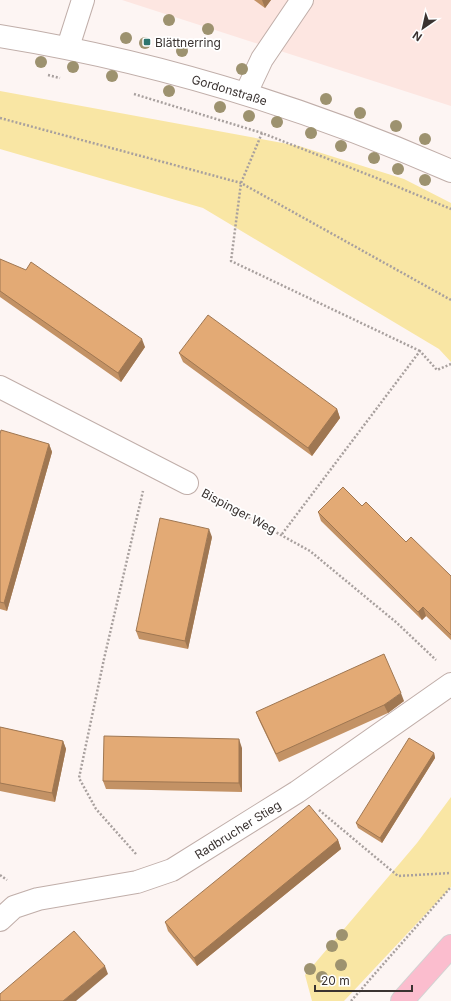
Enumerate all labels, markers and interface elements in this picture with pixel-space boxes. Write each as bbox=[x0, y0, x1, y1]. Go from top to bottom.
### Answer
north arrow bbox=[403, 8, 443, 48]
text: N bbox=[410, 28, 425, 44]
place label: Blättnerring bbox=[155, 35, 221, 50]
marker: Blättnerring bbox=[142, 37, 152, 47]
street label: Gordonstraße bbox=[190, 71, 269, 108]
street label: Bispinger Weg bbox=[199, 485, 279, 537]
street label: Radbrucher Stieg bbox=[192, 797, 283, 862]
scale bar bbox=[315, 967, 412, 993]
text: 20 m bbox=[321, 973, 350, 988]

